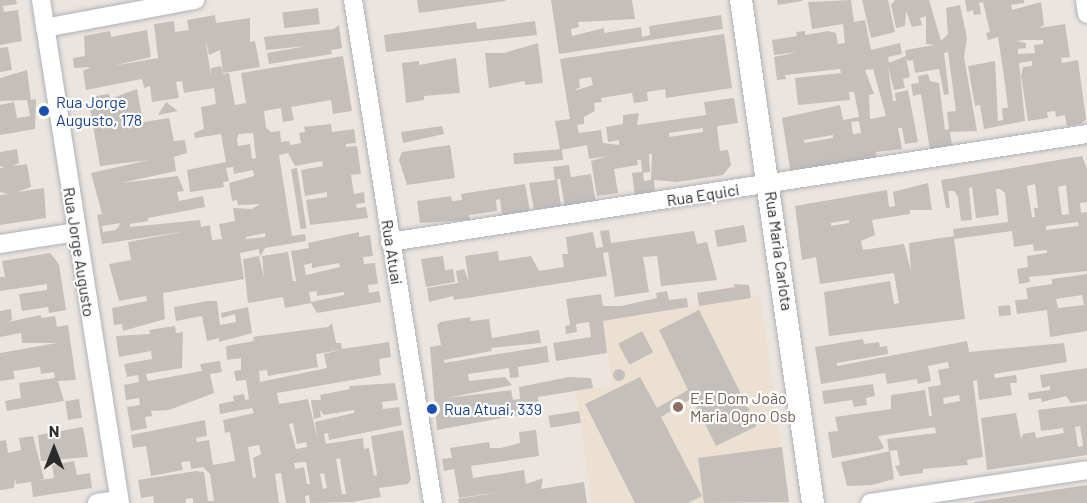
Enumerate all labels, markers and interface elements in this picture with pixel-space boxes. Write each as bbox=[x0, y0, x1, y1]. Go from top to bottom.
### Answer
place label: Rua Jorge Augusto, 178 bbox=[56, 92, 142, 130]
marker: Rua Jorge Augusto, 178 bbox=[37, 104, 51, 118]
street label: Rua Equici bbox=[665, 180, 741, 210]
street label: Rua Jorge Augusto bbox=[59, 186, 99, 318]
street label: Rua Maria Carlota bbox=[761, 190, 797, 312]
street label: Rua Atuaí bbox=[377, 218, 407, 286]
place label: E.E Dom João Maria Ogno Osb bbox=[690, 388, 796, 426]
place label: Rua Atuai, 339 bbox=[444, 399, 542, 419]
marker: E.E Dom João Maria Ogno Osb bbox=[671, 400, 685, 414]
marker: Rua Atuai, 339 bbox=[425, 402, 439, 416]
north arrow bbox=[24, 419, 84, 479]
text: N bbox=[49, 421, 59, 440]

